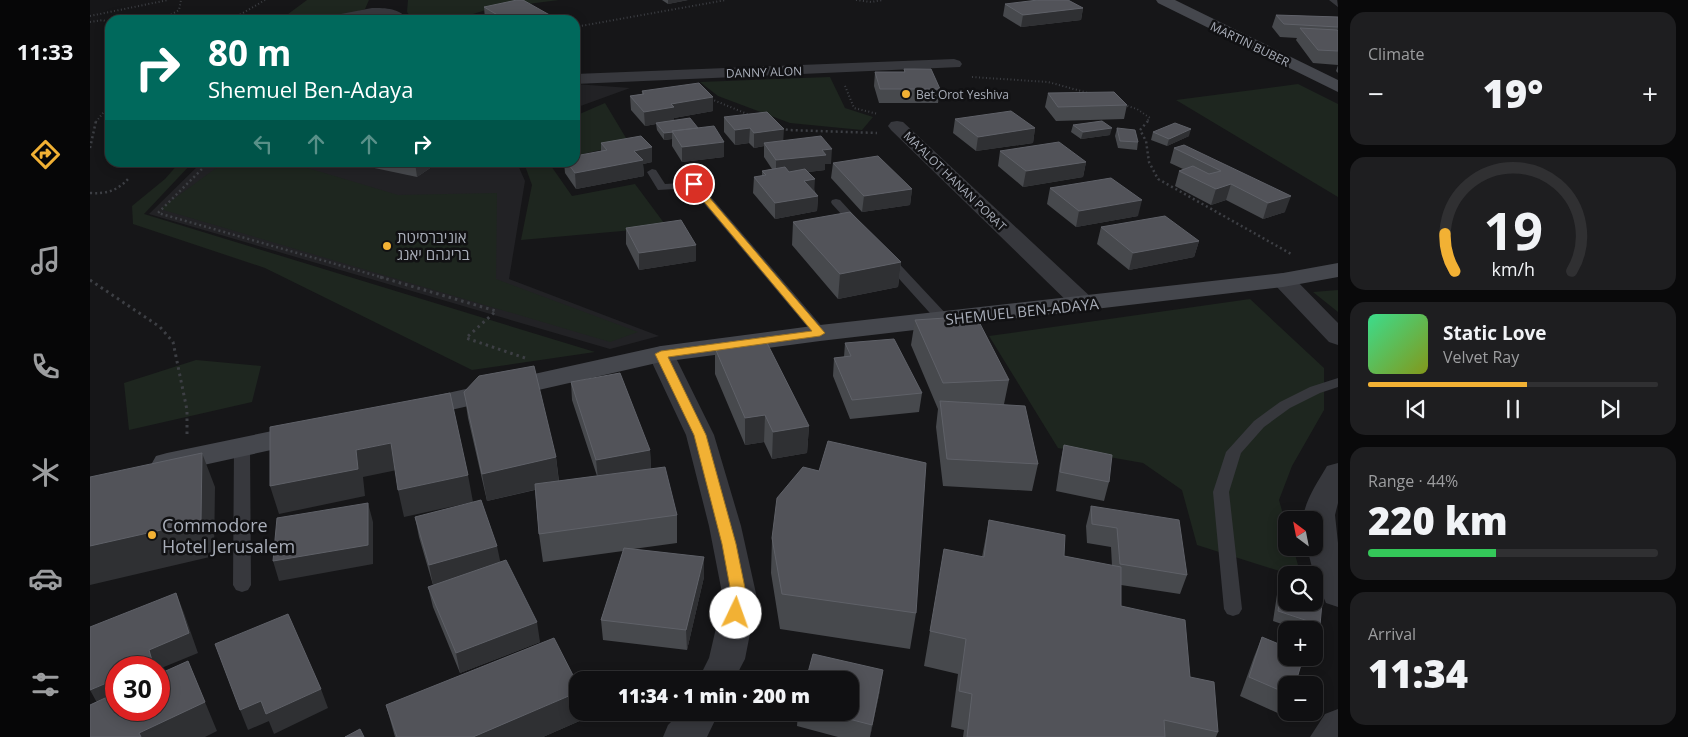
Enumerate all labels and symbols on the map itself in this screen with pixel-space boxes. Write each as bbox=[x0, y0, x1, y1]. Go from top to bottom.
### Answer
street label: MARTIN BUBER bbox=[1208, 17, 1293, 71]
street label: DANNY ALON bbox=[726, 62, 802, 82]
place label: Bet Orot Yeshiva bbox=[916, 86, 1009, 103]
marker: Bet Orot Yeshiva bbox=[900, 88, 912, 100]
street label: MA’ALOT HANAN PORAT bbox=[900, 127, 1010, 235]
pin bbox=[673, 163, 715, 205]
place label: אוניברסיטת בריגהם יאנג bbox=[397, 227, 470, 264]
marker: אוניברסיטת בריגהם יאנג bbox=[381, 240, 393, 252]
street label: SHEMUEL BEN-ADAYA bbox=[944, 293, 1100, 329]
north arrow bbox=[1278, 511, 1322, 556]
place label: Commodore Hotel Jerusalem bbox=[162, 513, 295, 558]
marker: Commodore Hotel Jerusalem bbox=[146, 529, 158, 541]
position arrow bbox=[709, 586, 761, 638]
speed limit sign: 30 bbox=[105, 656, 170, 721]

